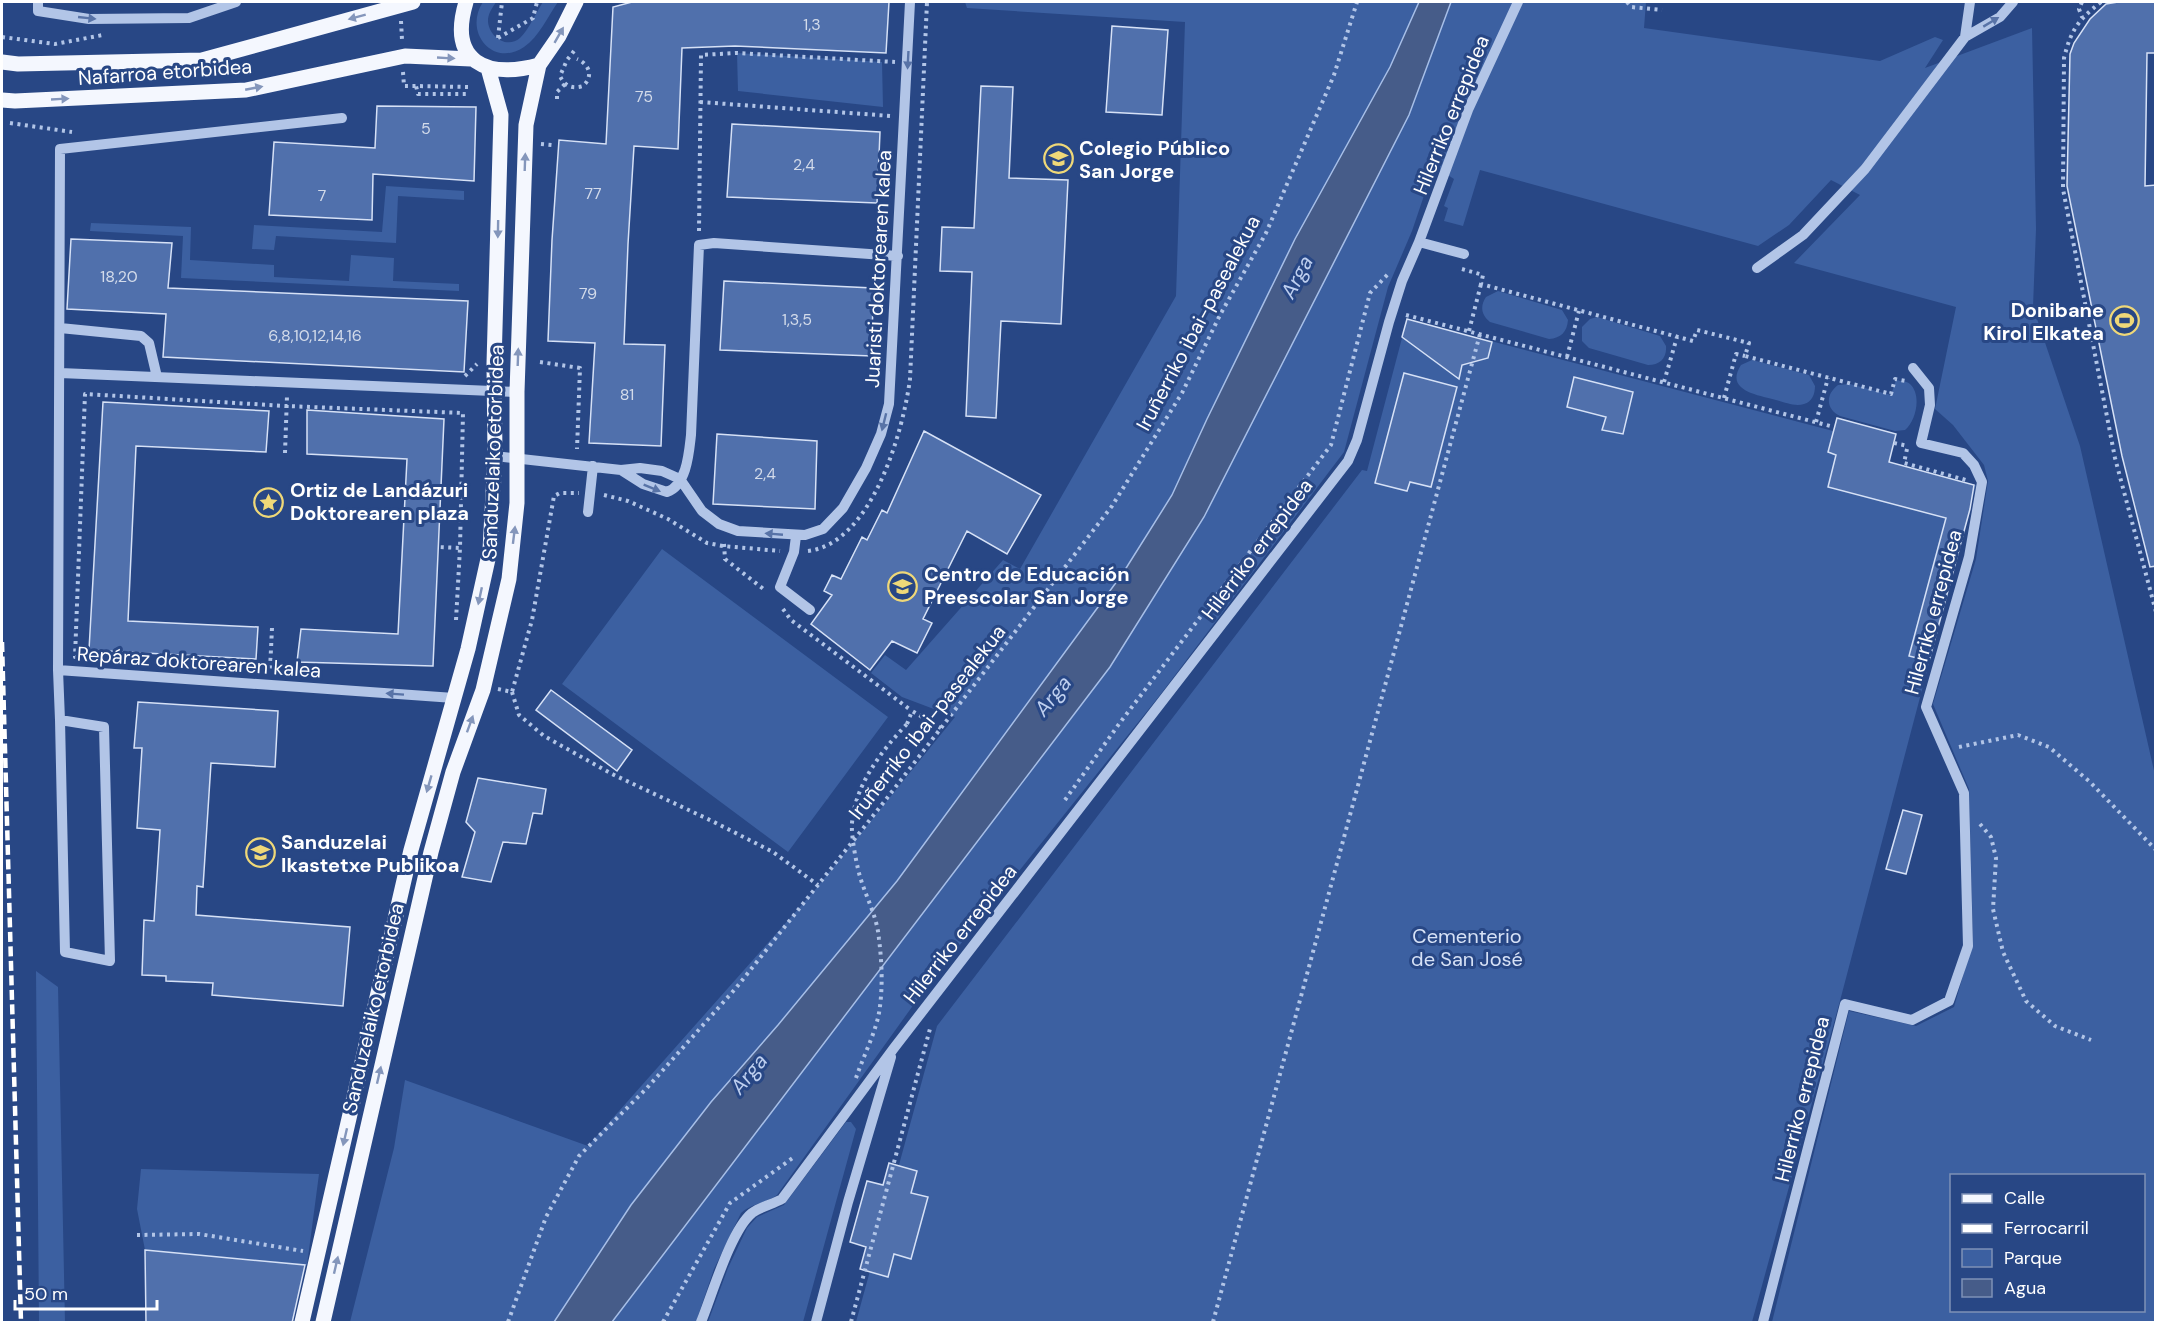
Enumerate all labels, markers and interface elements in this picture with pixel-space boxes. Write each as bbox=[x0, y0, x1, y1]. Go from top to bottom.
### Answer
one-way arrow bbox=[78, 13, 97, 23]
one-way arrow bbox=[348, 13, 366, 22]
house number: 1,3 bbox=[803, 14, 821, 35]
one-way arrow bbox=[1983, 16, 1999, 27]
one-way arrow bbox=[554, 26, 564, 43]
street label: Hilerriko errepidea bbox=[1407, 31, 1495, 199]
one-way arrow bbox=[903, 50, 912, 69]
street label: Nafarroa etorbidea bbox=[77, 53, 253, 91]
one-way arrow bbox=[437, 53, 456, 62]
one-way arrow bbox=[245, 83, 264, 92]
house number: 75 bbox=[635, 86, 653, 107]
one-way arrow bbox=[50, 94, 69, 103]
house number: 5 bbox=[421, 118, 431, 139]
place label: Colegio Público San Jorge bbox=[1079, 135, 1230, 184]
school or university icon: Colegio Público San Jorge bbox=[1042, 143, 1074, 175]
street label: Juaristi doktorearen kalea bbox=[859, 149, 897, 389]
one-way arrow bbox=[520, 153, 530, 172]
house number: 2,4 bbox=[793, 154, 815, 175]
house number: 77 bbox=[584, 183, 602, 204]
house number: 7 bbox=[318, 185, 326, 206]
street label: Iruñerriko ibai-pasealekua bbox=[1130, 211, 1266, 435]
one-way arrow bbox=[493, 220, 503, 239]
water label: Arga bbox=[1274, 251, 1320, 304]
house number: 18,20 bbox=[100, 266, 138, 287]
house number: 79 bbox=[579, 283, 597, 304]
place label: Donibane Kirol Elkatea bbox=[1983, 297, 2104, 346]
sports icon: Donibane Kirol Elkatea bbox=[2109, 305, 2141, 337]
house number: 1,3,5 bbox=[782, 309, 812, 330]
house number: 6,8,10,12,14,16 bbox=[268, 325, 362, 346]
street label: Sanduzelaiko etorbidea bbox=[476, 344, 510, 560]
one-way arrow bbox=[514, 348, 523, 367]
house number: 81 bbox=[620, 384, 634, 405]
one-way arrow bbox=[879, 413, 889, 431]
house number: 2,4 bbox=[754, 463, 776, 484]
street label: Hilerriko errepidea bbox=[1196, 473, 1318, 625]
place label: Ortiz de Landázuri Doktorearen plaza bbox=[290, 477, 469, 526]
one-way arrow bbox=[643, 484, 661, 493]
place icon: Ortiz de Landázuri Doktorearen plaza bbox=[253, 486, 285, 518]
one-way arrow bbox=[509, 525, 519, 544]
street label: Hilerriko errepidea bbox=[1898, 527, 1968, 697]
one-way arrow bbox=[764, 529, 783, 539]
place label: Centro de Educación Preescolar San Jorge bbox=[924, 561, 1130, 610]
school or university icon: Centro de Educación Preescolar San Jorge bbox=[887, 570, 919, 602]
one-way arrow bbox=[475, 587, 484, 606]
street label: Iruñerriko ibai-pasealekua bbox=[843, 619, 1011, 825]
street label: Repáraz doktorearen kalea bbox=[76, 640, 322, 684]
water label: Arga bbox=[1027, 670, 1078, 723]
one-way arrow bbox=[386, 690, 405, 699]
one-way arrow bbox=[466, 715, 475, 733]
one-way arrow bbox=[424, 775, 434, 793]
place label: Sanduzelai Ikastetxe Publikoa bbox=[281, 829, 459, 878]
school or university icon: Sanduzelai Ikastetxe Publikoa bbox=[244, 837, 276, 869]
street label: Hilerriko errepidea bbox=[898, 859, 1022, 1009]
street label: Sanduzelaiko etorbidea bbox=[336, 900, 410, 1116]
park label: Cementerio de San José bbox=[1411, 923, 1523, 972]
street label: Hilerriko errepidea bbox=[1769, 1014, 1835, 1184]
water label: Arga bbox=[723, 1048, 774, 1101]
one-way arrow bbox=[375, 1066, 385, 1085]
one-way arrow bbox=[340, 1128, 349, 1147]
legend bbox=[1950, 1174, 2145, 1312]
text: Calle bbox=[2004, 1186, 2045, 1210]
text: Ferrocarril bbox=[2004, 1216, 2089, 1240]
text: Parque bbox=[2004, 1246, 2062, 1270]
one-way arrow bbox=[331, 1256, 341, 1275]
scale bar bbox=[15, 1273, 158, 1311]
text: Agua bbox=[2004, 1276, 2046, 1300]
text: 50 m bbox=[24, 1282, 68, 1306]

